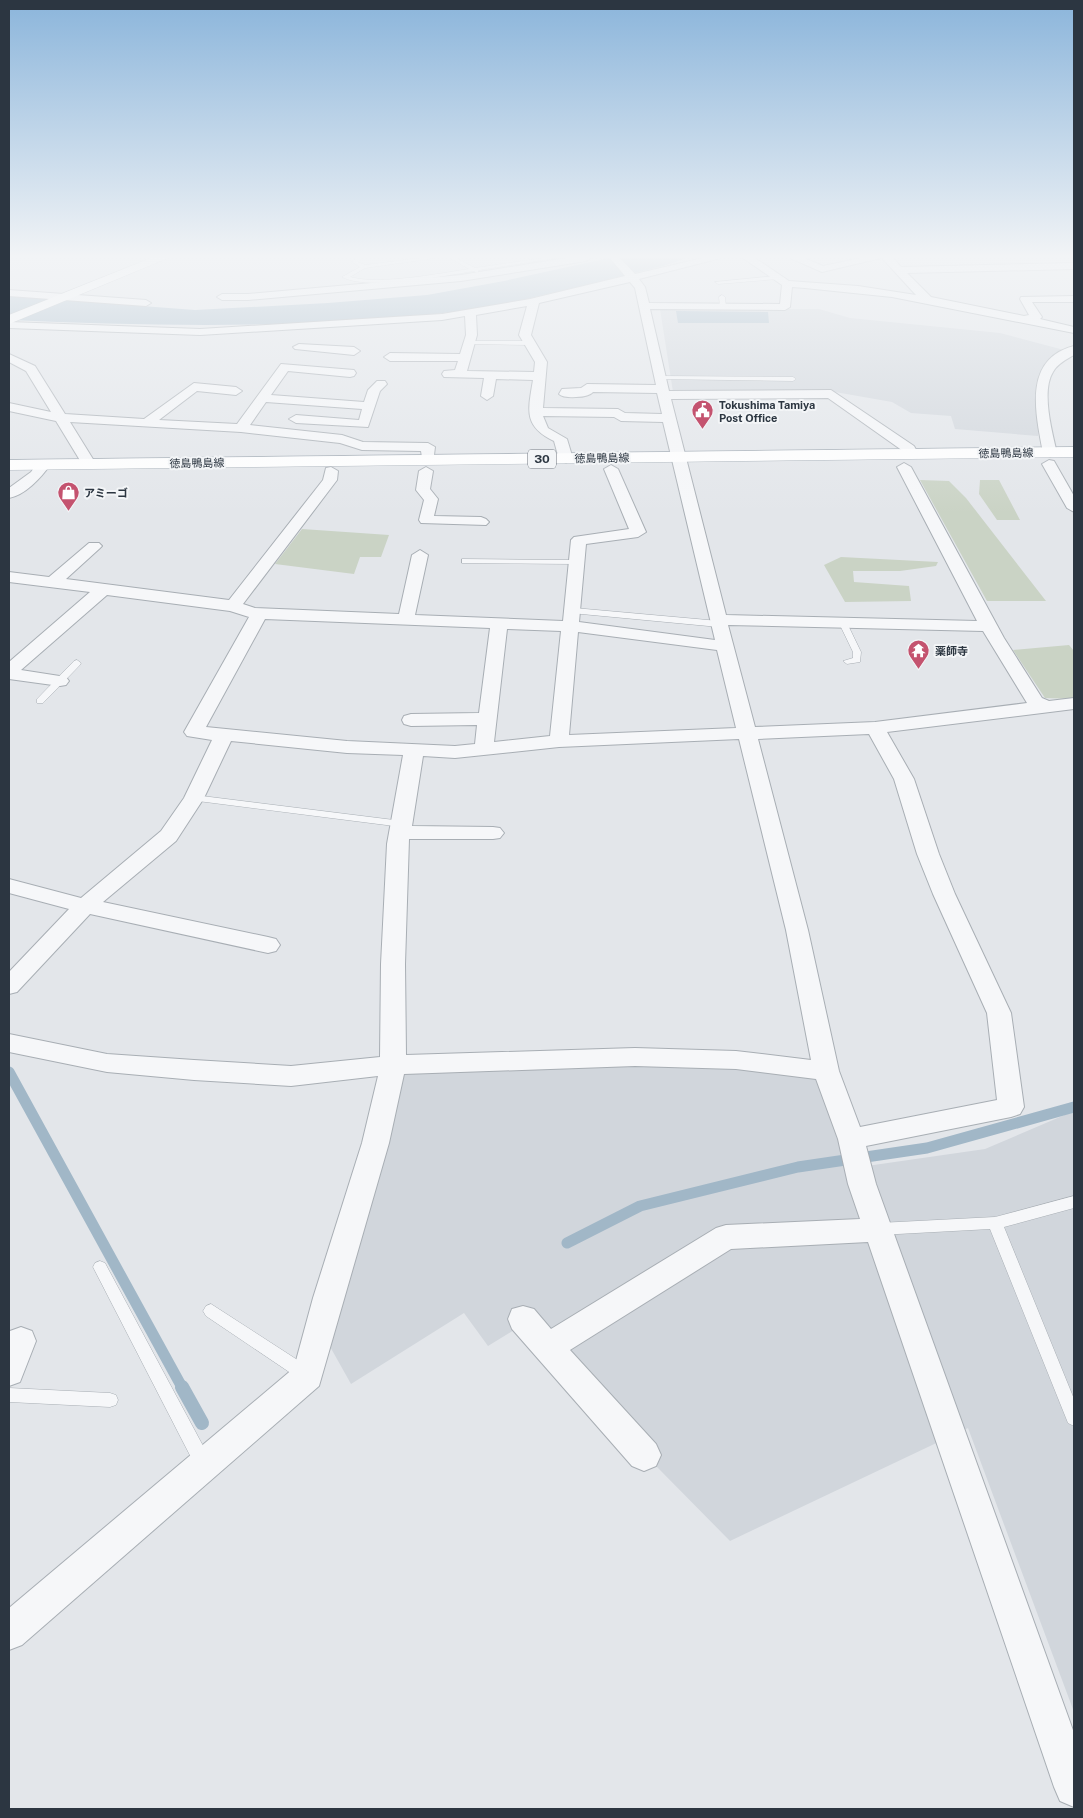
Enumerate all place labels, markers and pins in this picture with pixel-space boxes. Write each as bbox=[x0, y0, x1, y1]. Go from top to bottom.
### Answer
public building icon: Tokushima Tamiya Post Office bbox=[691, 399, 715, 430]
place label: Tokushima Tamiya Post Office bbox=[719, 399, 815, 424]
shop icon: アミーゴ bbox=[56, 481, 80, 512]
place label: アミーゴ bbox=[84, 487, 128, 499]
temple icon: 薬師寺 bbox=[907, 639, 931, 670]
place label: 薬師寺 bbox=[935, 645, 968, 657]

